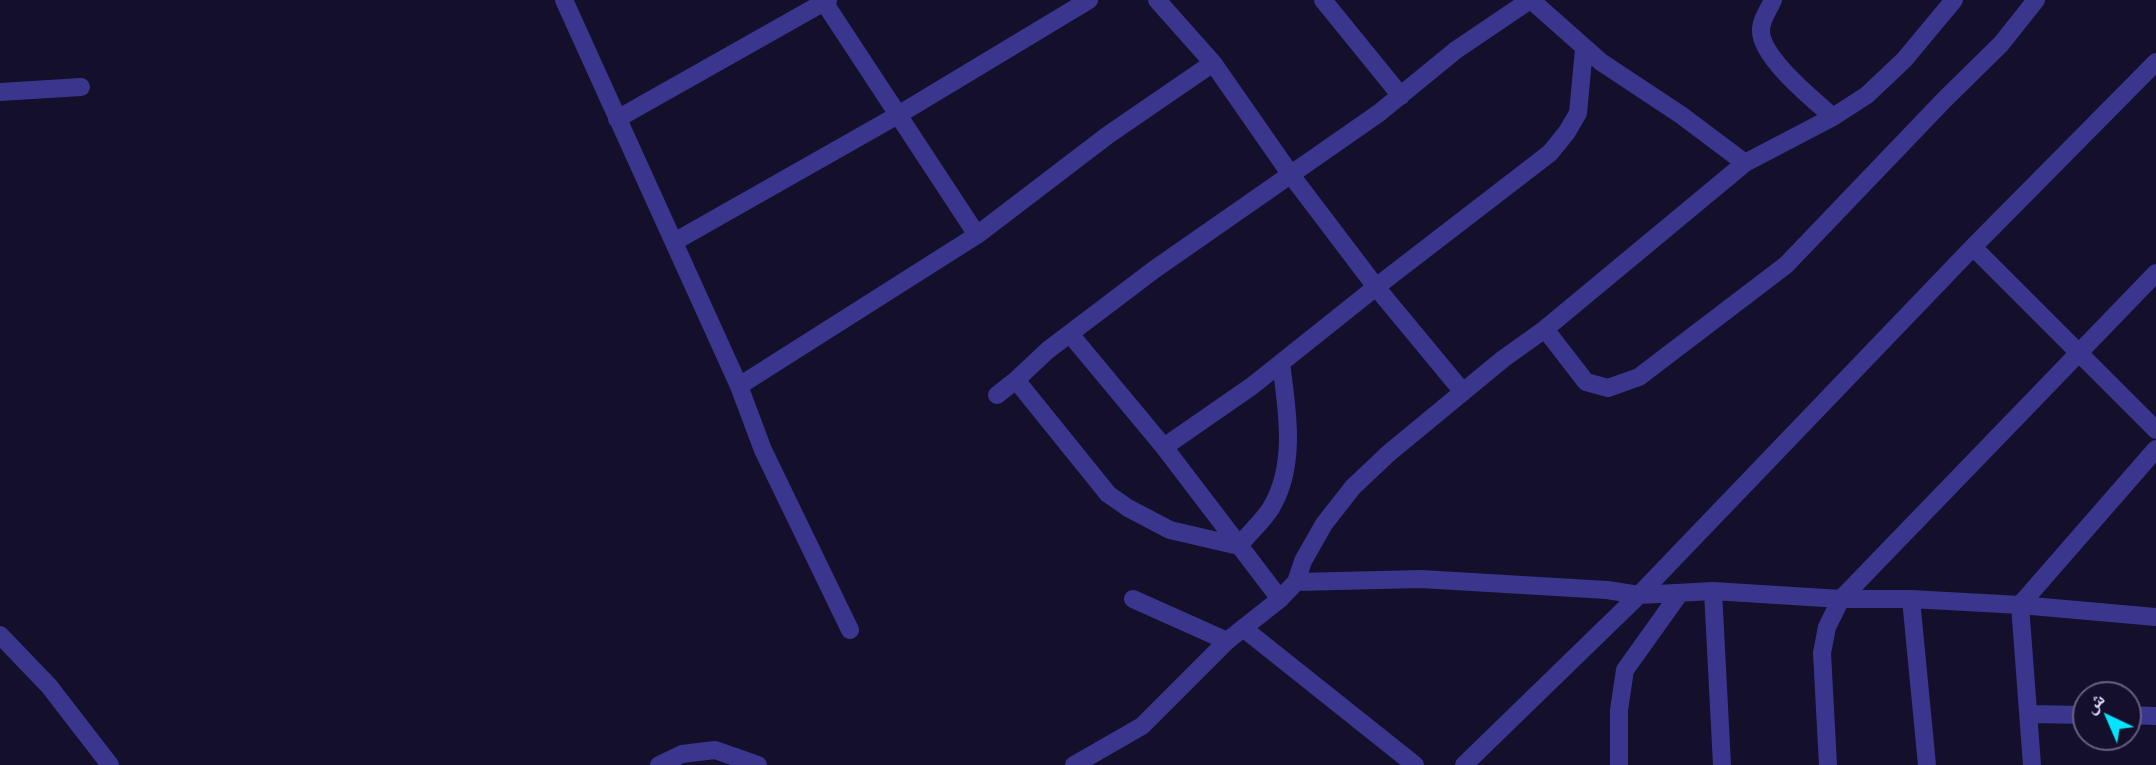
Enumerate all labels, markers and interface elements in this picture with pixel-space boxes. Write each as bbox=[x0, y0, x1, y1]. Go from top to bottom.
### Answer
north arrow bbox=[2072, 681, 2142, 751]
text: ش bbox=[2078, 686, 2110, 719]

